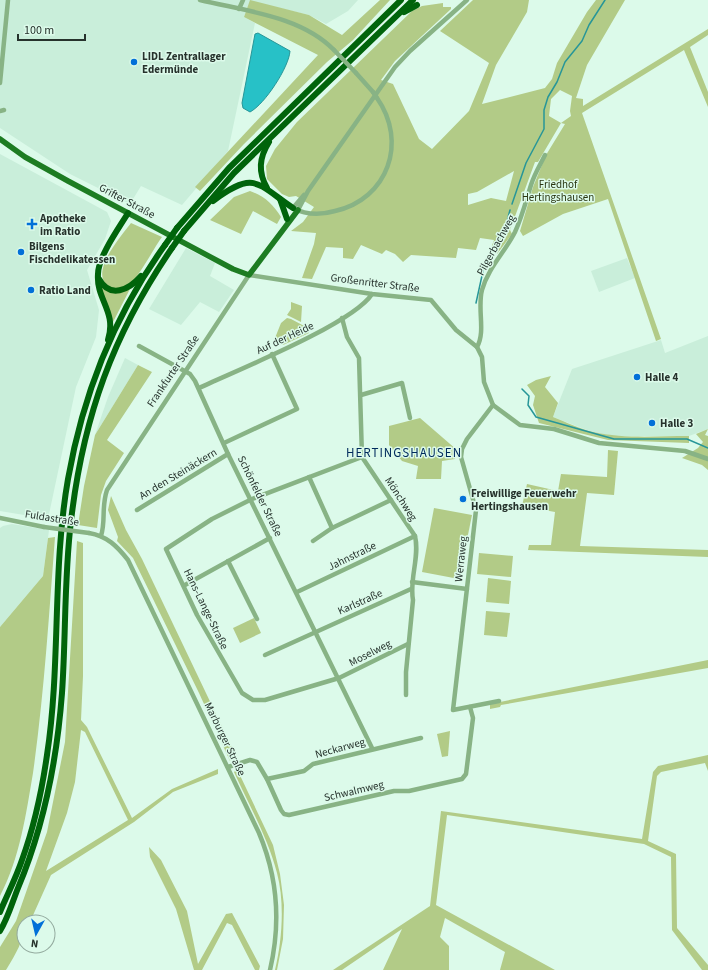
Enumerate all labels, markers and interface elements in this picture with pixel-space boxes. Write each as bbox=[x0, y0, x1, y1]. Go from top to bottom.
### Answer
scale bar bbox=[18, 16, 85, 42]
text: 100 m bbox=[24, 22, 54, 39]
place label: LIDL Zentrallager Edermünde bbox=[142, 49, 226, 77]
marker: LIDL Zentrallager Edermünde bbox=[129, 57, 139, 67]
park label: Friedhof Hertingshausen bbox=[522, 177, 594, 205]
street label: Grifter Straße bbox=[96, 180, 158, 222]
place label: Apotheke im Ratio bbox=[39, 211, 86, 239]
street label: Pilgerbachweg bbox=[473, 211, 519, 278]
marker: Apotheke im Ratio bbox=[27, 219, 37, 229]
place label: Bilgens Fischdelikatessen bbox=[29, 239, 115, 267]
marker: Bilgens Fischdelikatessen bbox=[16, 247, 26, 257]
street label: Großenritter Straße bbox=[330, 270, 421, 296]
place label: Ratio Land bbox=[39, 283, 91, 298]
marker: Ratio Land bbox=[26, 285, 36, 295]
street label: Auf der Heide bbox=[254, 318, 317, 358]
street label: Frankfurter Straße bbox=[143, 332, 203, 410]
place label: Halle 4 bbox=[645, 370, 678, 385]
marker: Halle 4 bbox=[632, 372, 642, 382]
place label: Halle 3 bbox=[660, 416, 693, 431]
marker: Halle 3 bbox=[647, 418, 657, 428]
district label: HERTINGSHAUSEN bbox=[346, 444, 462, 462]
street label: An den Steinäckern bbox=[136, 445, 220, 503]
street label: Schönfelder Straße bbox=[234, 453, 286, 539]
street label: Mönchweg bbox=[381, 474, 421, 524]
place label: Freiwillige Feuerwehr Hertingshausen bbox=[471, 486, 577, 514]
marker: Freiwillige Feuerwehr Hertingshausen bbox=[458, 494, 468, 504]
street label: Fuldastraße bbox=[24, 506, 81, 530]
street label: Werraweg bbox=[451, 535, 471, 583]
street label: Jahnstraße bbox=[325, 538, 379, 574]
street label: Hans-Lange-Straße bbox=[180, 566, 232, 652]
street label: Karlstraße bbox=[335, 585, 385, 619]
street label: Moselweg bbox=[346, 636, 394, 670]
street label: Marburger Straße bbox=[201, 700, 250, 779]
street label: Neckarweg bbox=[313, 734, 367, 762]
street label: Schwalmweg bbox=[323, 777, 386, 805]
north arrow bbox=[16, 914, 56, 954]
text: N bbox=[30, 935, 39, 951]

